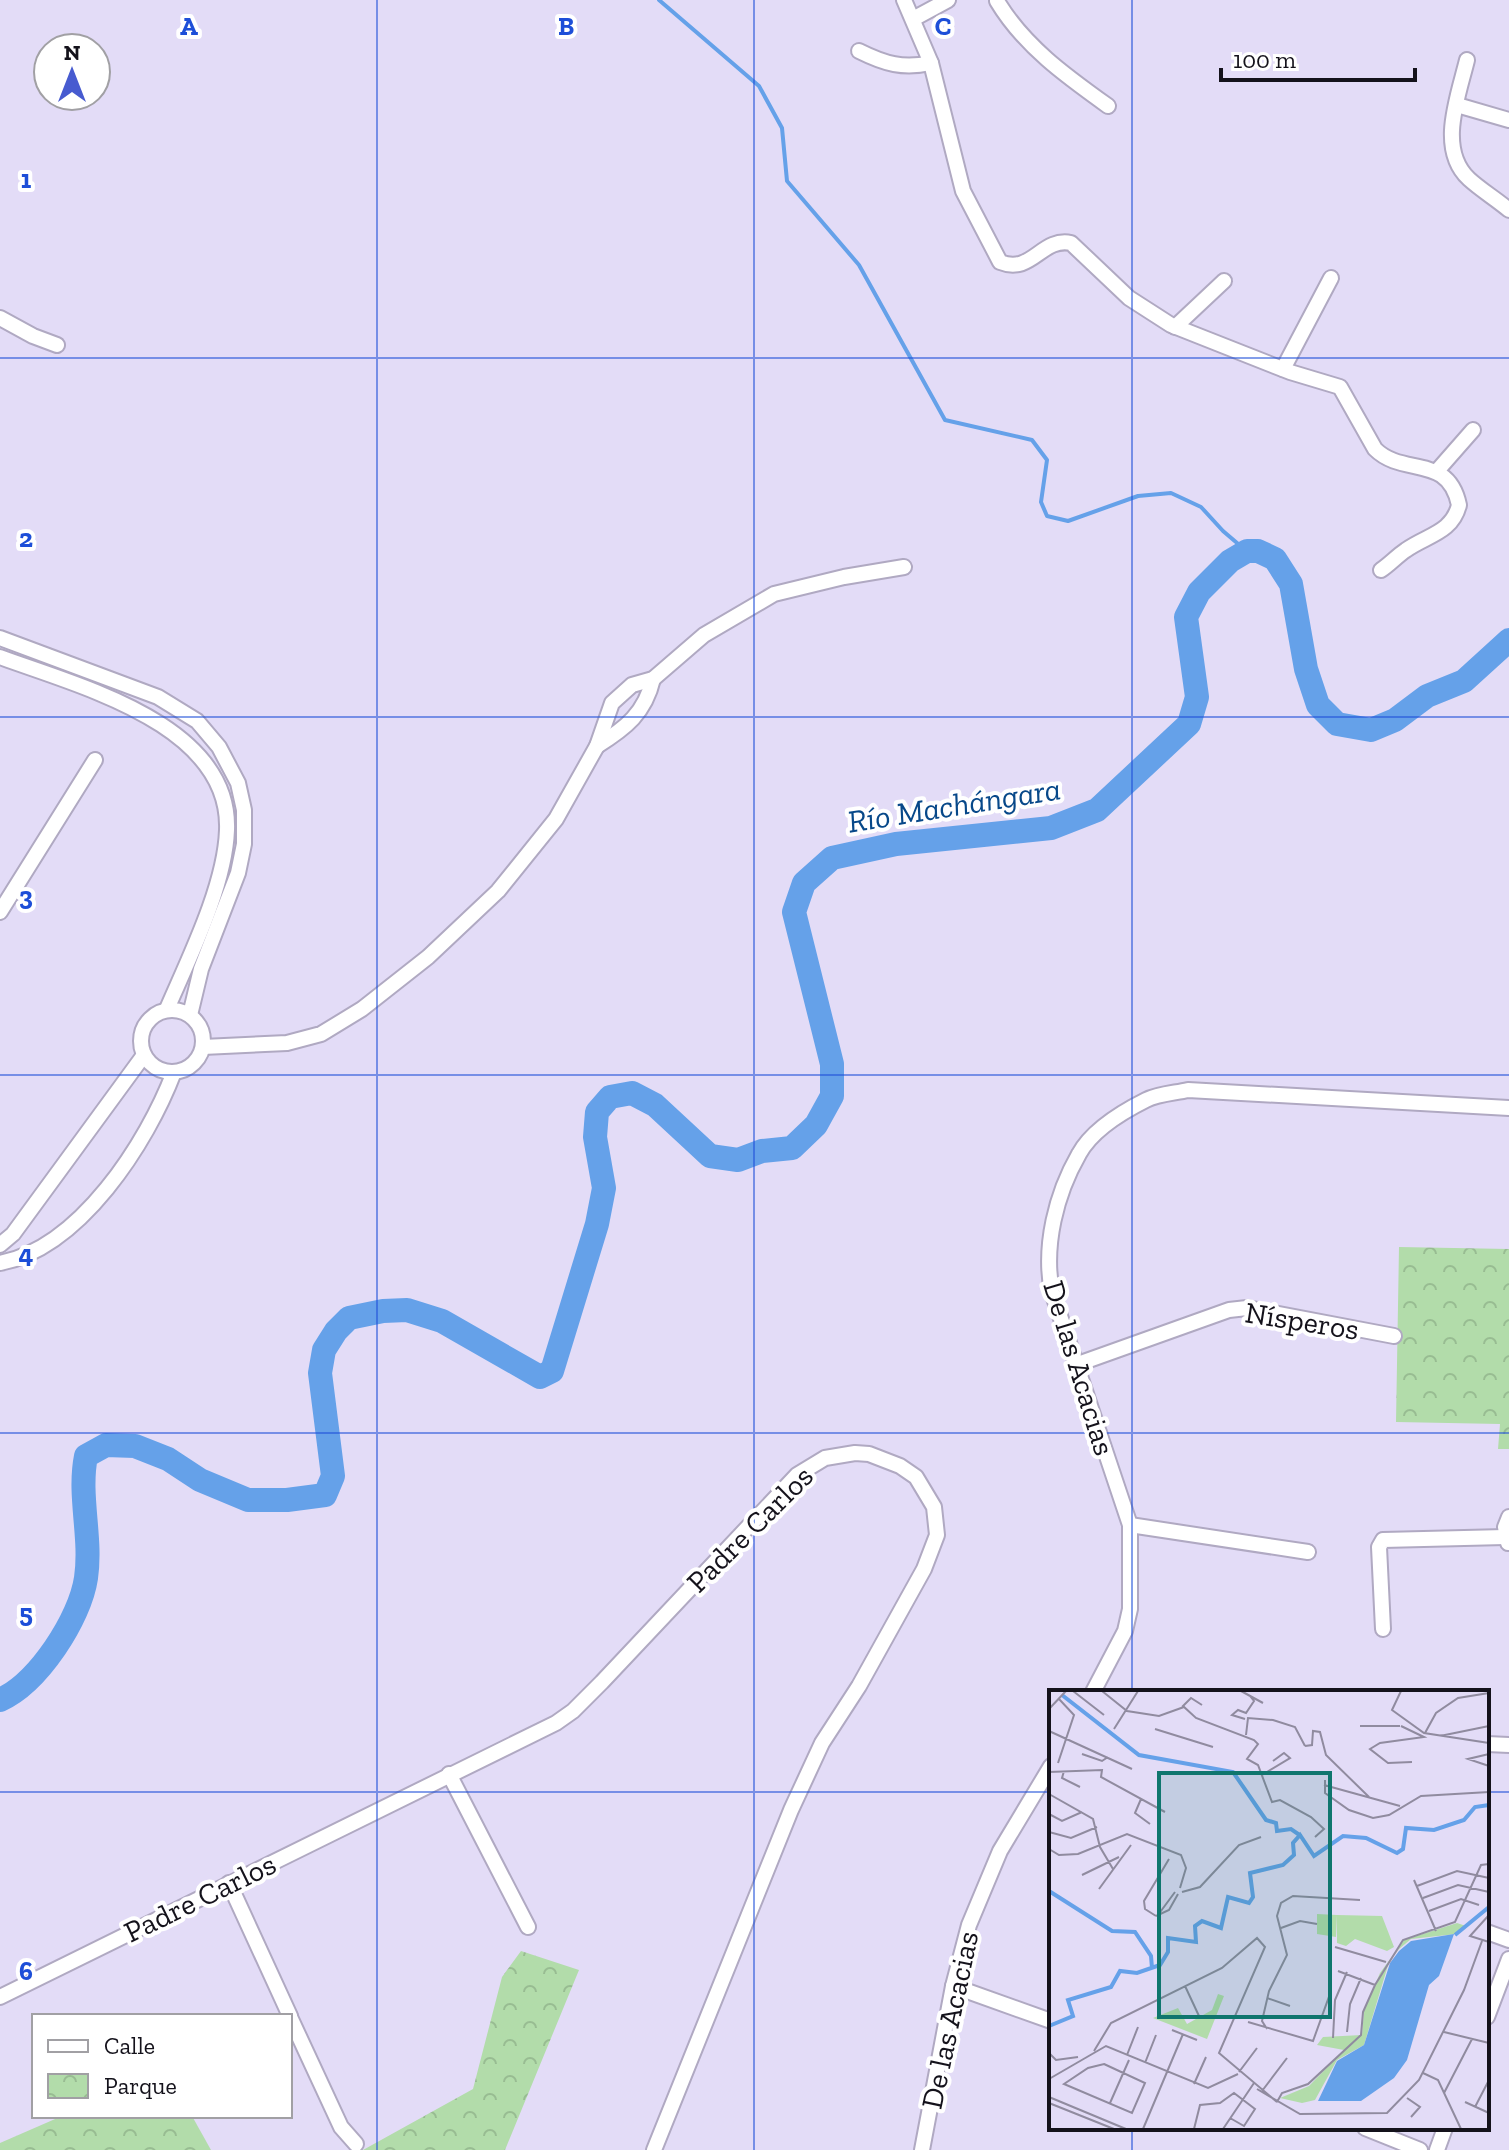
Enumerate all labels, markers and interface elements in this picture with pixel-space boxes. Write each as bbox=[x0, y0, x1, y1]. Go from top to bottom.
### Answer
text: A bbox=[180, 10, 198, 42]
text: B bbox=[558, 10, 574, 42]
text: C bbox=[935, 10, 951, 42]
north arrow bbox=[32, 32, 112, 112]
scale bar bbox=[1221, 32, 1415, 82]
text: N bbox=[64, 39, 81, 66]
text: 100 m bbox=[1233, 45, 1296, 74]
text: 1 bbox=[21, 163, 32, 195]
text: 2 bbox=[19, 522, 33, 554]
water label: Río Machángara bbox=[845, 769, 1063, 841]
text: 3 bbox=[19, 880, 33, 912]
text: 4 bbox=[19, 1238, 34, 1270]
street label: De las Acacias bbox=[1035, 1276, 1123, 1460]
street label: Nísperos bbox=[1242, 1294, 1362, 1348]
street label: Padre Carlos bbox=[679, 1458, 821, 1600]
text: 5 bbox=[19, 1597, 33, 1629]
inset map bbox=[1049, 1690, 1489, 2130]
street label: Padre Carlos bbox=[118, 1846, 282, 1950]
street label: De las Acacias bbox=[914, 1928, 986, 2112]
text: 6 bbox=[19, 1955, 33, 1987]
legend bbox=[32, 2014, 292, 2118]
text: Calle bbox=[104, 2031, 155, 2060]
text: Parque bbox=[104, 2071, 177, 2100]

